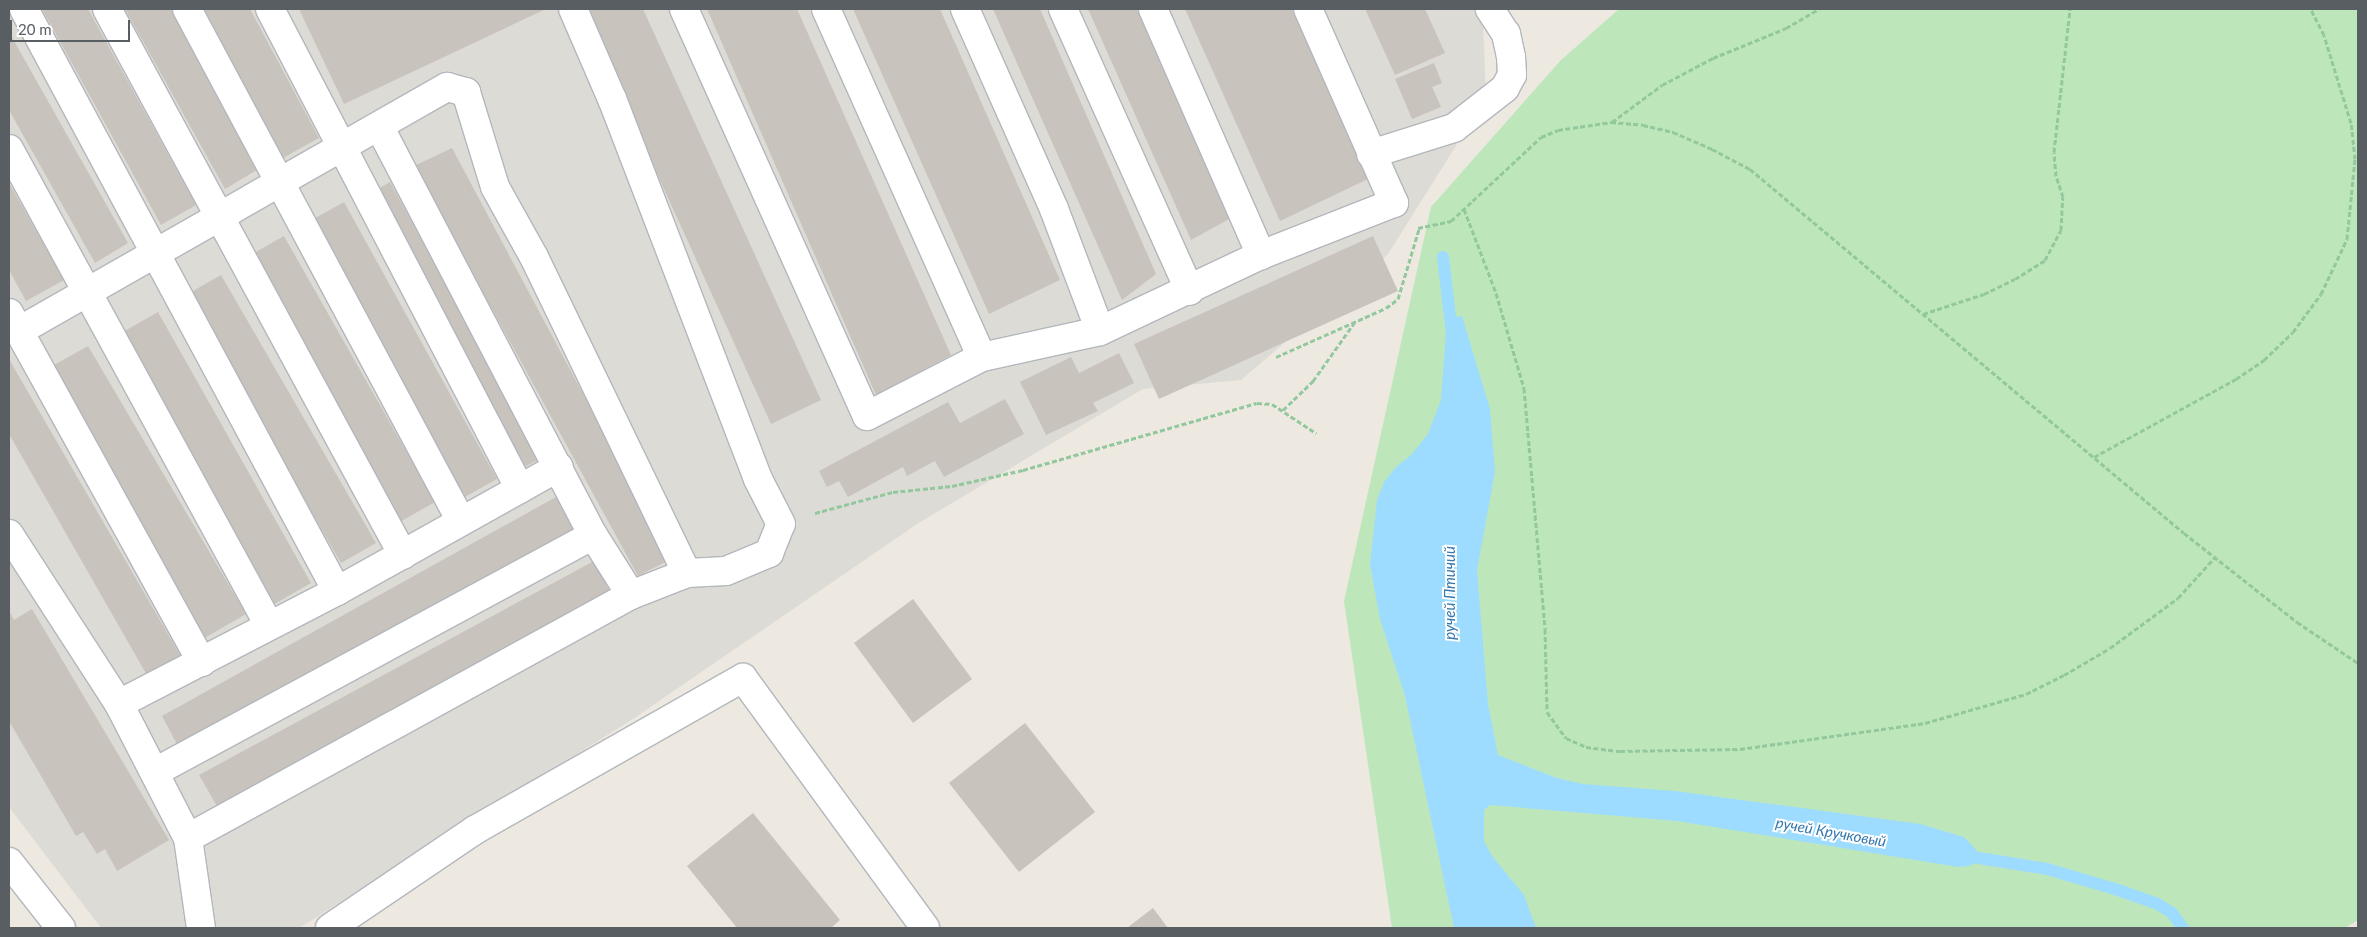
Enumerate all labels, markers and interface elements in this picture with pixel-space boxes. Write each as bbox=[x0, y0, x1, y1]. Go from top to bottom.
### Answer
scale bar bbox=[12, 10, 132, 42]
text: 20 m bbox=[18, 20, 52, 38]
water label: ручей Птичий bbox=[1441, 546, 1459, 640]
water label: ручей Кручковый bbox=[1774, 813, 1888, 851]

